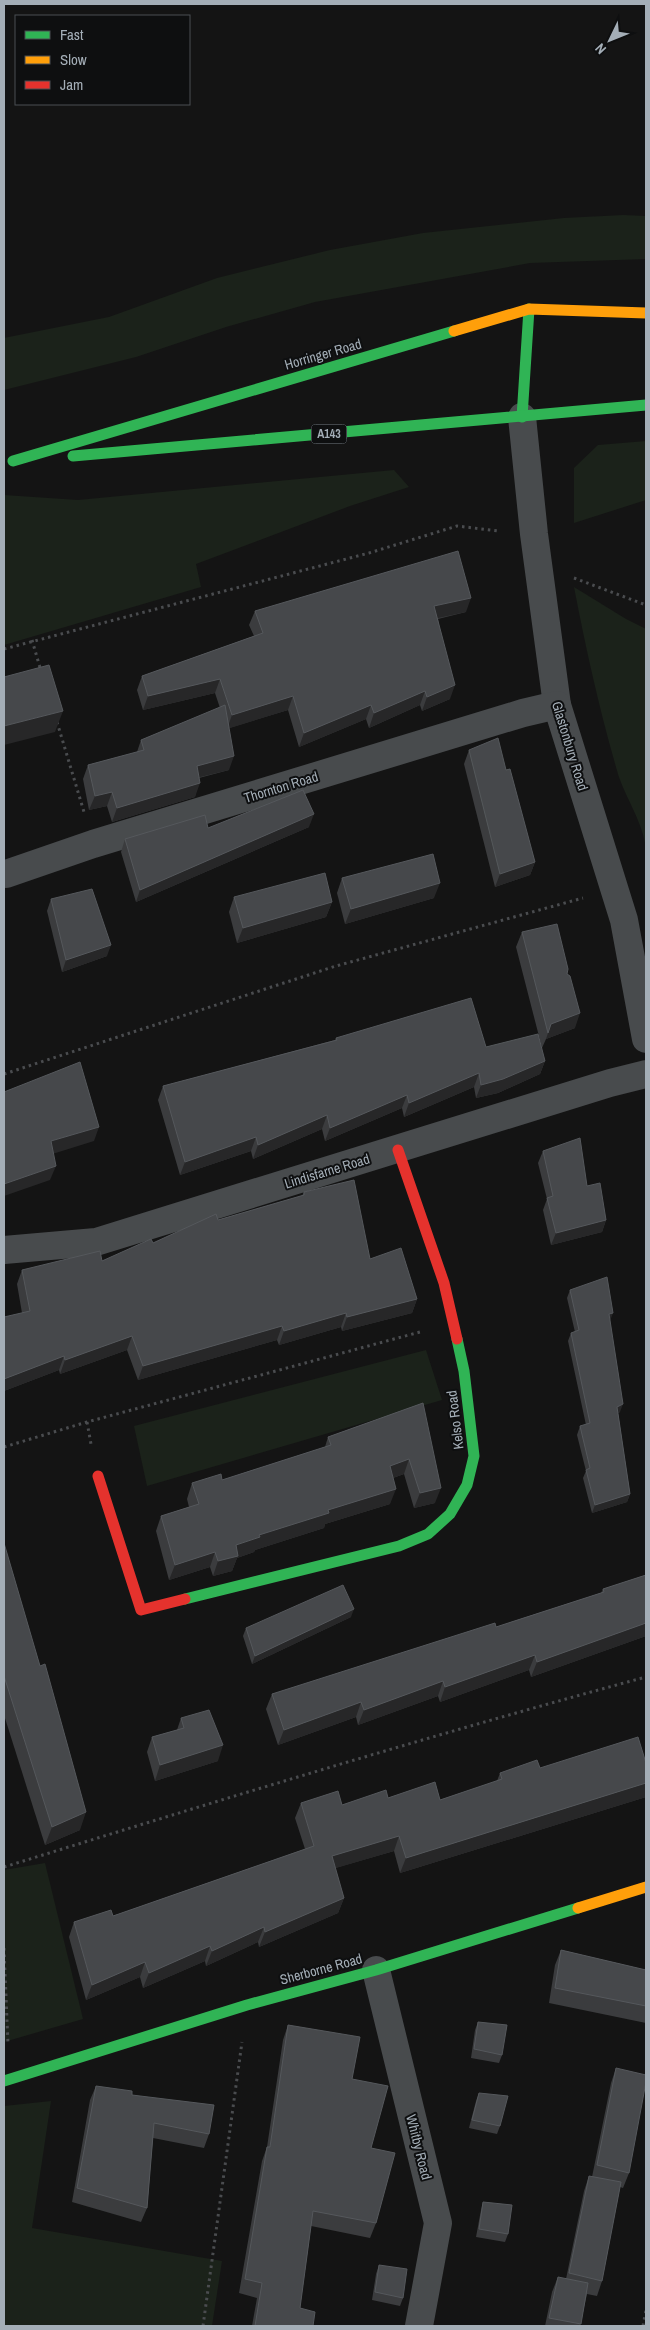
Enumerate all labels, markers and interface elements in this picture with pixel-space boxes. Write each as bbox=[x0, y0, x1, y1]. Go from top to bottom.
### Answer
legend bbox=[15, 15, 190, 105]
north arrow bbox=[585, 15, 635, 65]
text: Fast bbox=[60, 24, 84, 45]
text: N bbox=[591, 40, 610, 58]
text: Slow bbox=[60, 49, 87, 70]
text: Jam bbox=[60, 74, 83, 95]
street label: Horringer Road bbox=[282, 334, 364, 374]
road number: A143 bbox=[312, 424, 346, 444]
street label: Glastonbury Road bbox=[548, 699, 592, 793]
street label: Thornton Road bbox=[242, 767, 320, 807]
street label: Lindisfarne Road bbox=[282, 1150, 372, 1192]
street label: Kelso Road bbox=[442, 1389, 468, 1451]
street label: Sherborne Road bbox=[278, 1949, 364, 1989]
street label: Whitby Road bbox=[402, 2113, 436, 2181]

